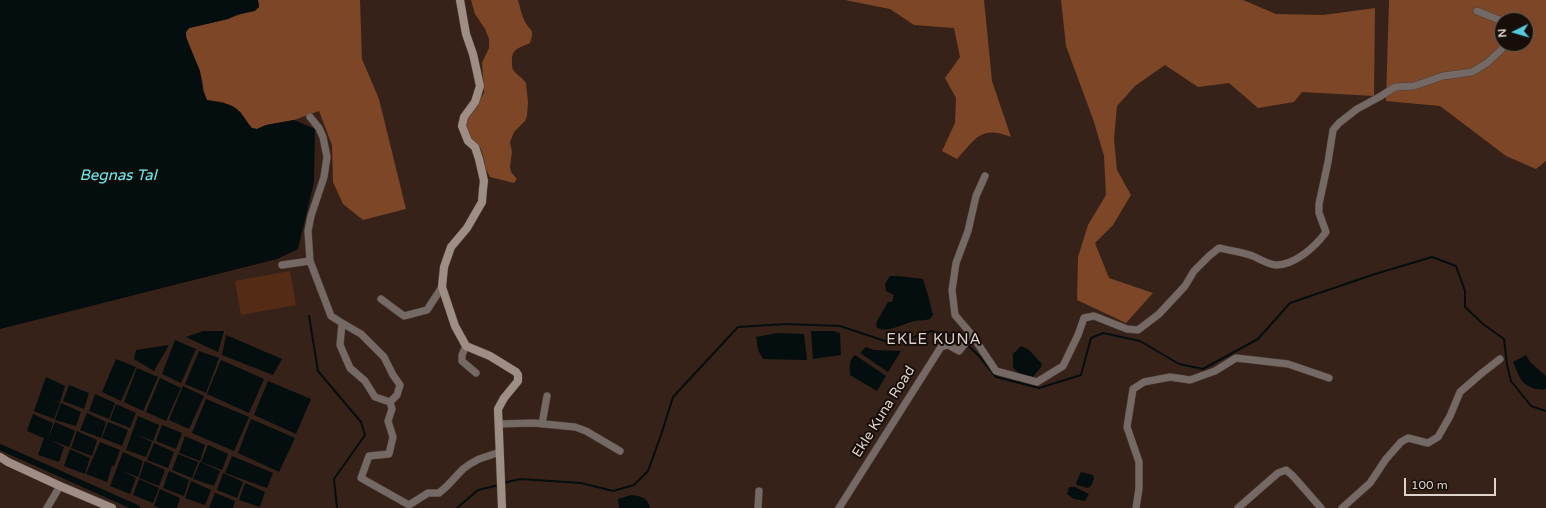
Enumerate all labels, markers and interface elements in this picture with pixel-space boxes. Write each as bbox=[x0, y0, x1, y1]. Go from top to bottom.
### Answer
north arrow bbox=[1494, 12, 1534, 52]
text: N bbox=[1496, 28, 1509, 38]
water label: Begnas Tal bbox=[79, 167, 157, 185]
district label: EKLE KUNA bbox=[886, 331, 982, 349]
street label: Ekle Kuna Road bbox=[849, 363, 919, 461]
scale bar bbox=[1406, 470, 1498, 496]
text: 100 m bbox=[1411, 478, 1448, 492]

